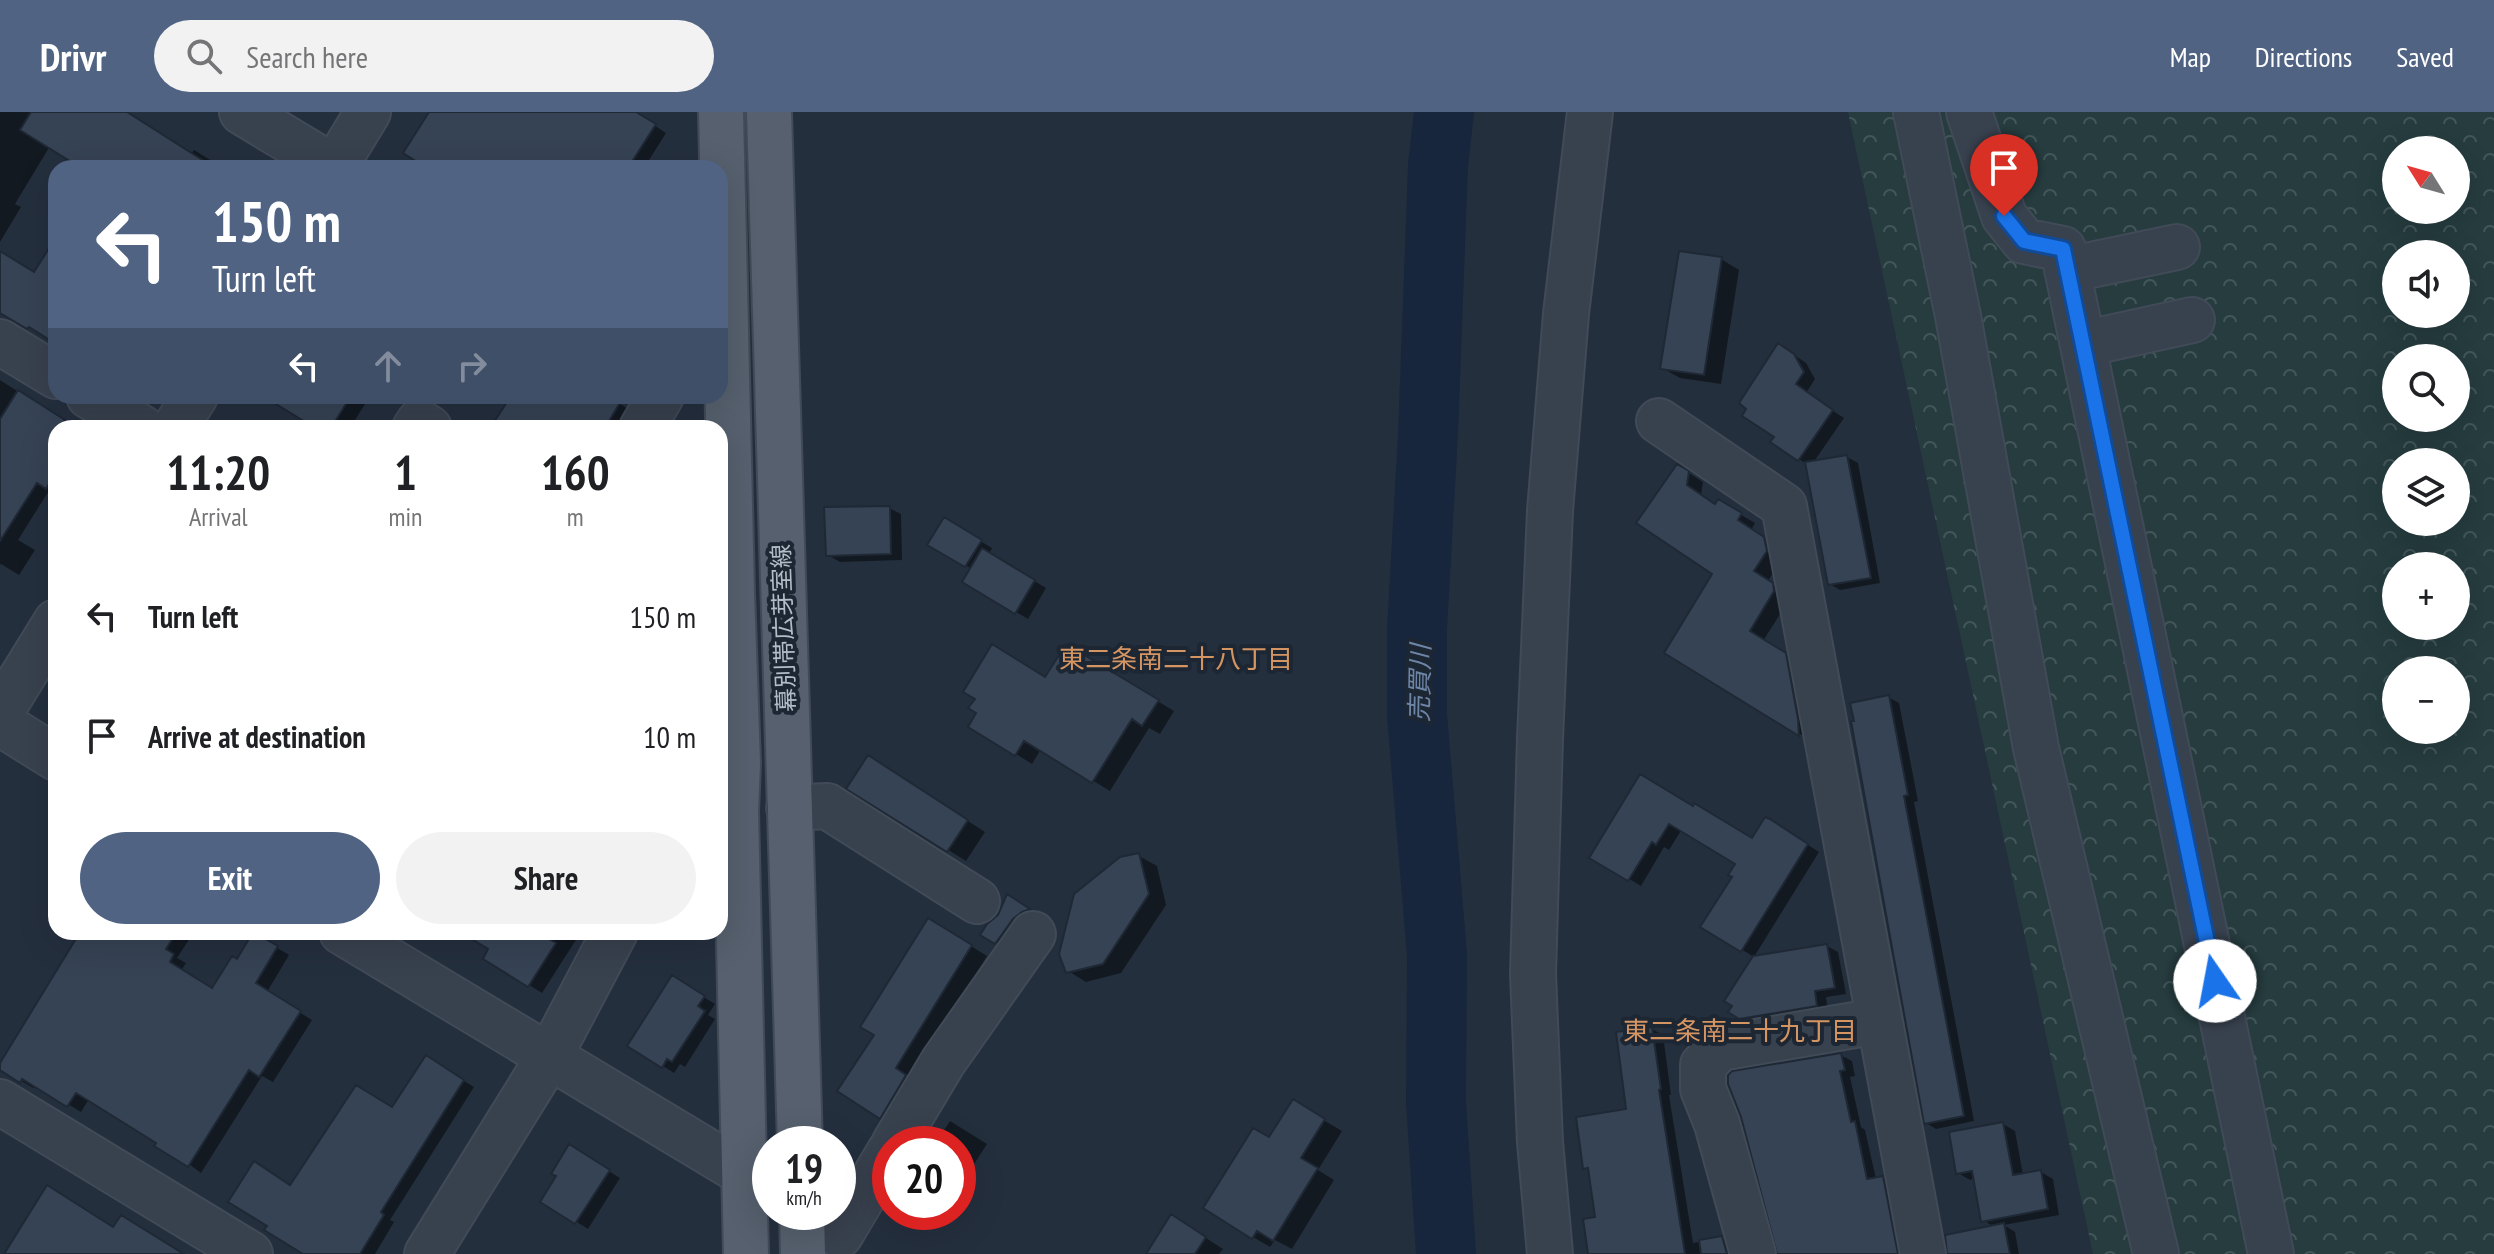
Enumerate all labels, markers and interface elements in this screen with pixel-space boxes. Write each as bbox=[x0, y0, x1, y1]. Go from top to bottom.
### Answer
search box bbox=[154, 20, 714, 92]
text: Drivr bbox=[40, 32, 106, 81]
icon: search bbox=[182, 34, 226, 78]
text: Search here bbox=[246, 37, 368, 76]
text: Map bbox=[2170, 38, 2211, 75]
text: Directions bbox=[2255, 38, 2352, 75]
text: Saved bbox=[2396, 38, 2454, 75]
pin bbox=[1970, 134, 2038, 216]
north arrow bbox=[2382, 136, 2470, 224]
map controls bbox=[2382, 136, 2470, 744]
icon: arrive bbox=[1982, 146, 2026, 190]
text: 150 m bbox=[212, 185, 341, 257]
icon: left bbox=[80, 192, 184, 296]
button: sound bbox=[2382, 240, 2470, 328]
text: Turn left bbox=[212, 255, 316, 302]
icon: left bbox=[282, 344, 326, 388]
icon: ahead bbox=[366, 344, 410, 388]
icon: right bbox=[450, 344, 494, 388]
button: search bbox=[2382, 344, 2470, 432]
text: 11:20 bbox=[166, 441, 270, 503]
text: 1 bbox=[394, 441, 417, 503]
text: 160 bbox=[541, 441, 610, 503]
button: layers bbox=[2382, 448, 2470, 536]
text: Arrival bbox=[189, 500, 248, 533]
text: min bbox=[388, 500, 422, 533]
text: m bbox=[567, 500, 584, 533]
street label: 幕別帯広芽室線 bbox=[765, 544, 802, 713]
button: + bbox=[2382, 552, 2470, 640]
icon: left bbox=[80, 594, 124, 638]
text: Turn left bbox=[148, 597, 238, 636]
text: 150 m bbox=[630, 597, 696, 636]
water label: 売買川 bbox=[1402, 641, 1437, 722]
district label: 東二条南二十八丁目 bbox=[1059, 642, 1293, 675]
button: − bbox=[2382, 656, 2470, 744]
icon: arrive bbox=[80, 714, 124, 758]
text: Arrive at destination bbox=[148, 717, 366, 756]
text: 10 m bbox=[643, 717, 696, 756]
button: Exit bbox=[80, 832, 380, 924]
button: Share bbox=[396, 832, 696, 924]
position arrow bbox=[2173, 939, 2257, 1023]
district label: 東二条南二十九丁目 bbox=[1623, 1014, 1857, 1047]
speed limit sign: 20 bbox=[872, 1126, 976, 1230]
text: 19 bbox=[785, 1142, 823, 1194]
text: km/h bbox=[786, 1185, 822, 1211]

